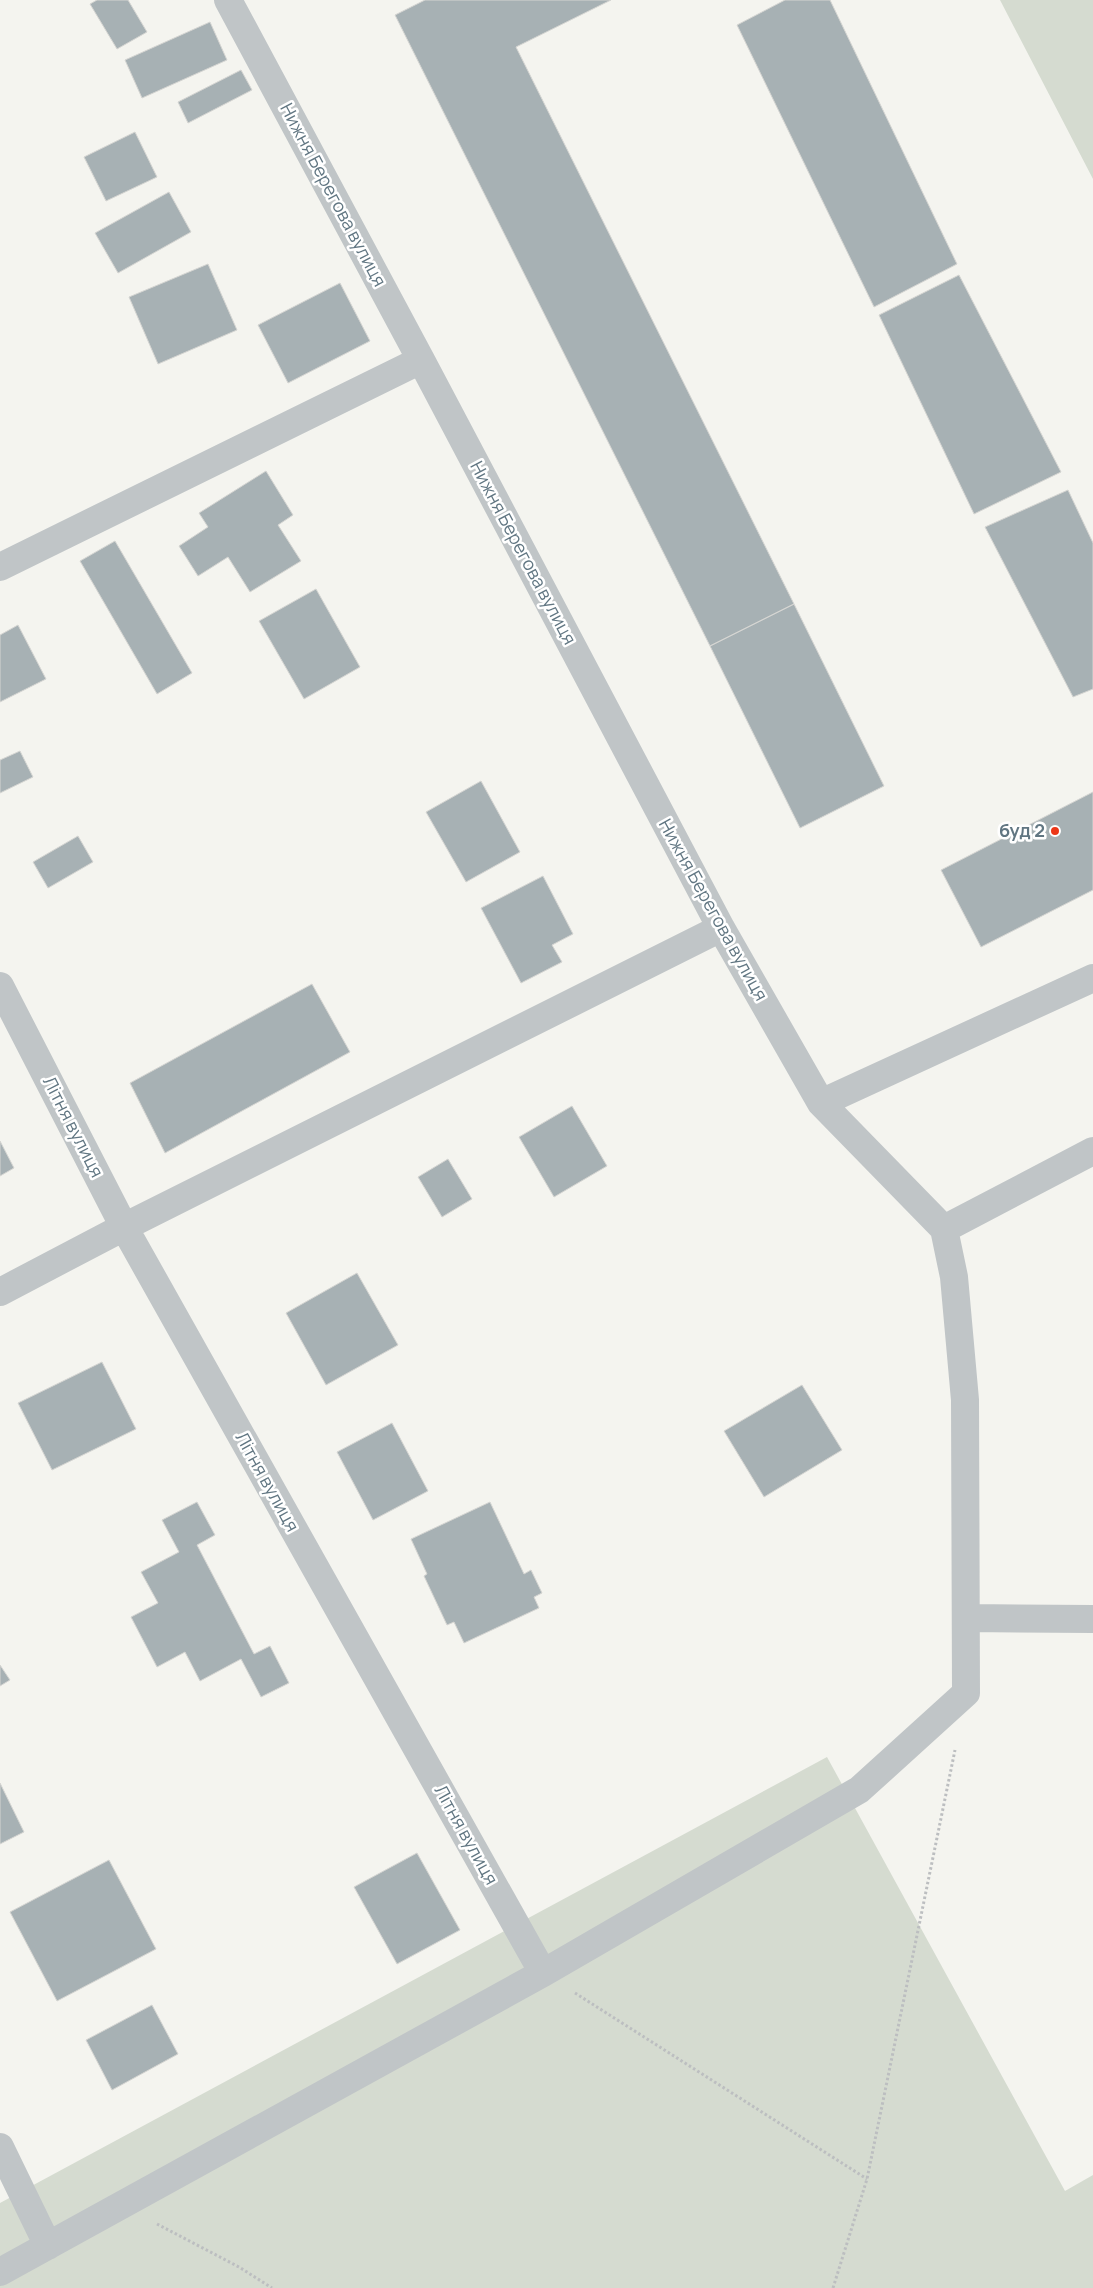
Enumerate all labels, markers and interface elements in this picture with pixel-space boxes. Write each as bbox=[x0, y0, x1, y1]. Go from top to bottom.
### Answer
street label: Нижня Берегова вулиця bbox=[275, 99, 392, 290]
street label: Нижня Берегова вулиця bbox=[465, 457, 582, 648]
street label: Нижня Берегова вулиця bbox=[654, 814, 774, 1005]
place label: буд 2 bbox=[999, 818, 1045, 842]
marker: буд 2 bbox=[1049, 825, 1061, 837]
street label: Літня вулиця bbox=[38, 1072, 110, 1181]
street label: Літня вулиця bbox=[231, 1427, 305, 1536]
street label: Літня вулиця bbox=[430, 1780, 504, 1889]

